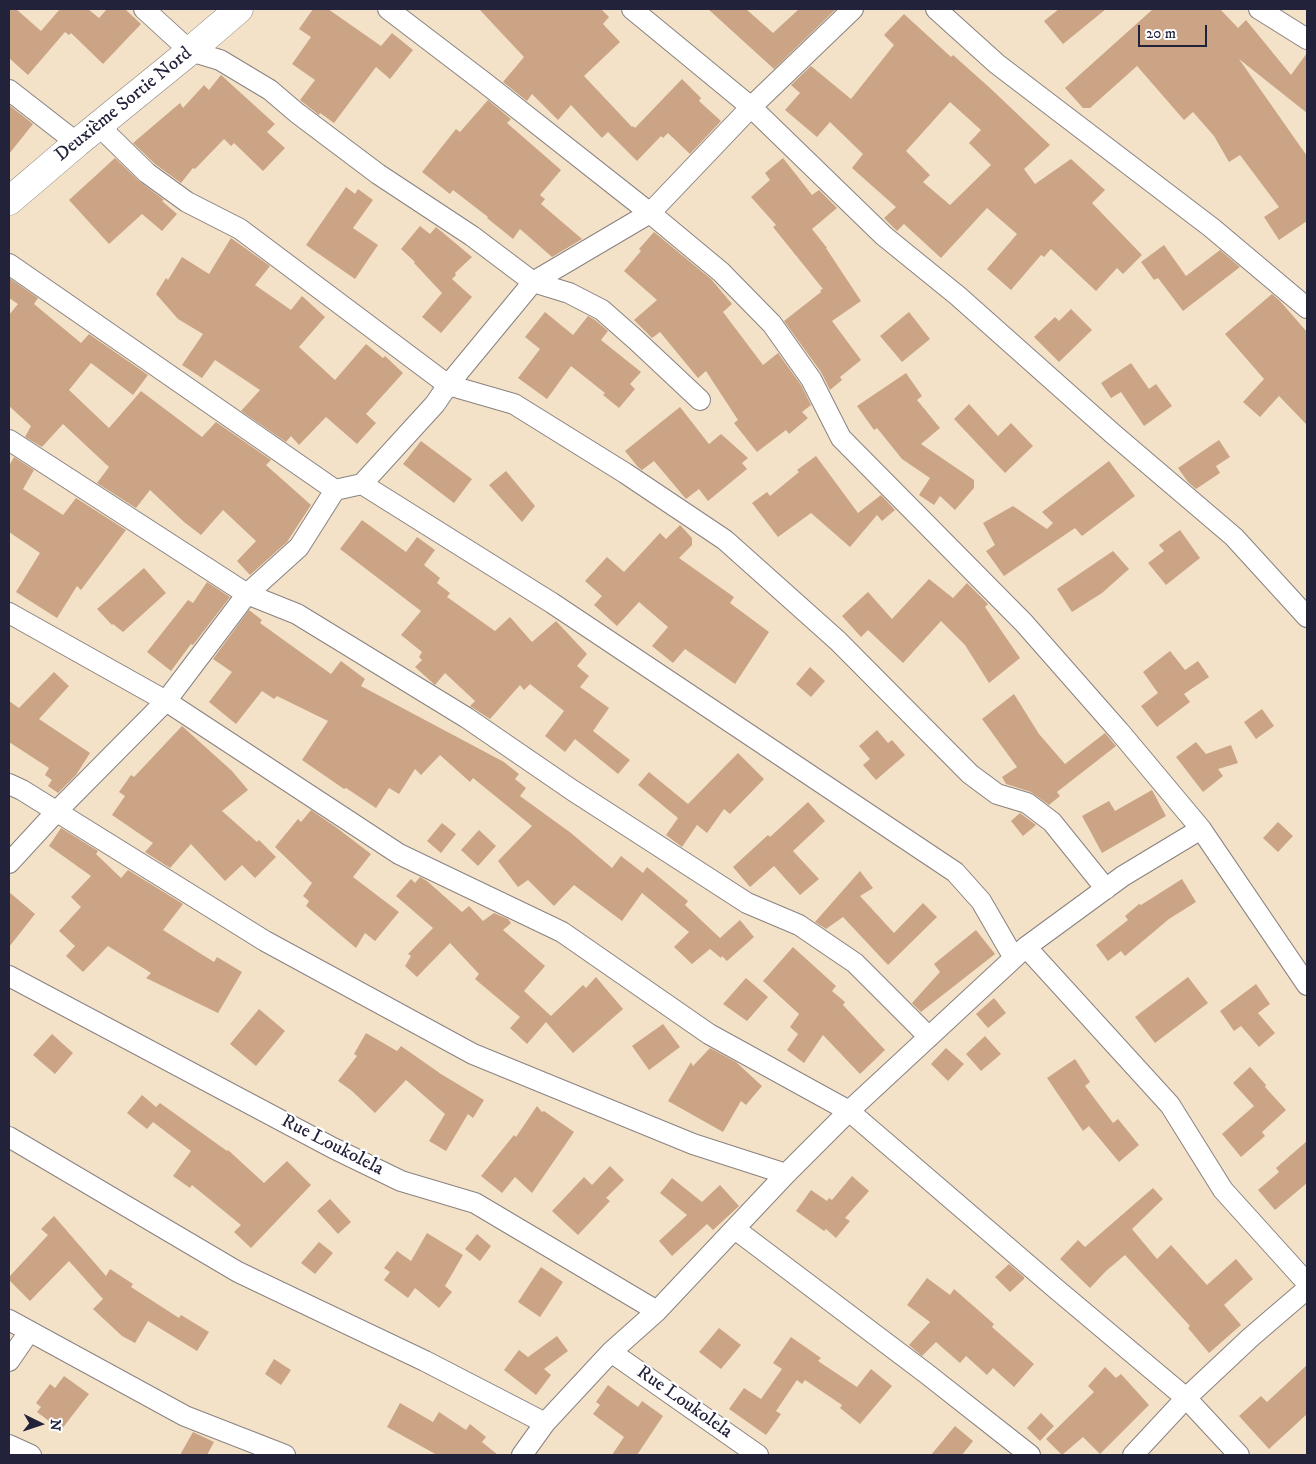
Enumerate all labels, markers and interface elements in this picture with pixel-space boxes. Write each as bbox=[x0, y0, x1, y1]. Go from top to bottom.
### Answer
scale bar bbox=[1141, 15, 1210, 47]
text: 20 m bbox=[1146, 24, 1176, 43]
street label: Deuxième Sortie Nord bbox=[51, 43, 197, 167]
street label: Rue Loukolela bbox=[277, 1111, 387, 1181]
street label: Rue Loukolela bbox=[632, 1362, 736, 1444]
north arrow bbox=[15, 1399, 65, 1449]
text: N bbox=[46, 1419, 64, 1431]

